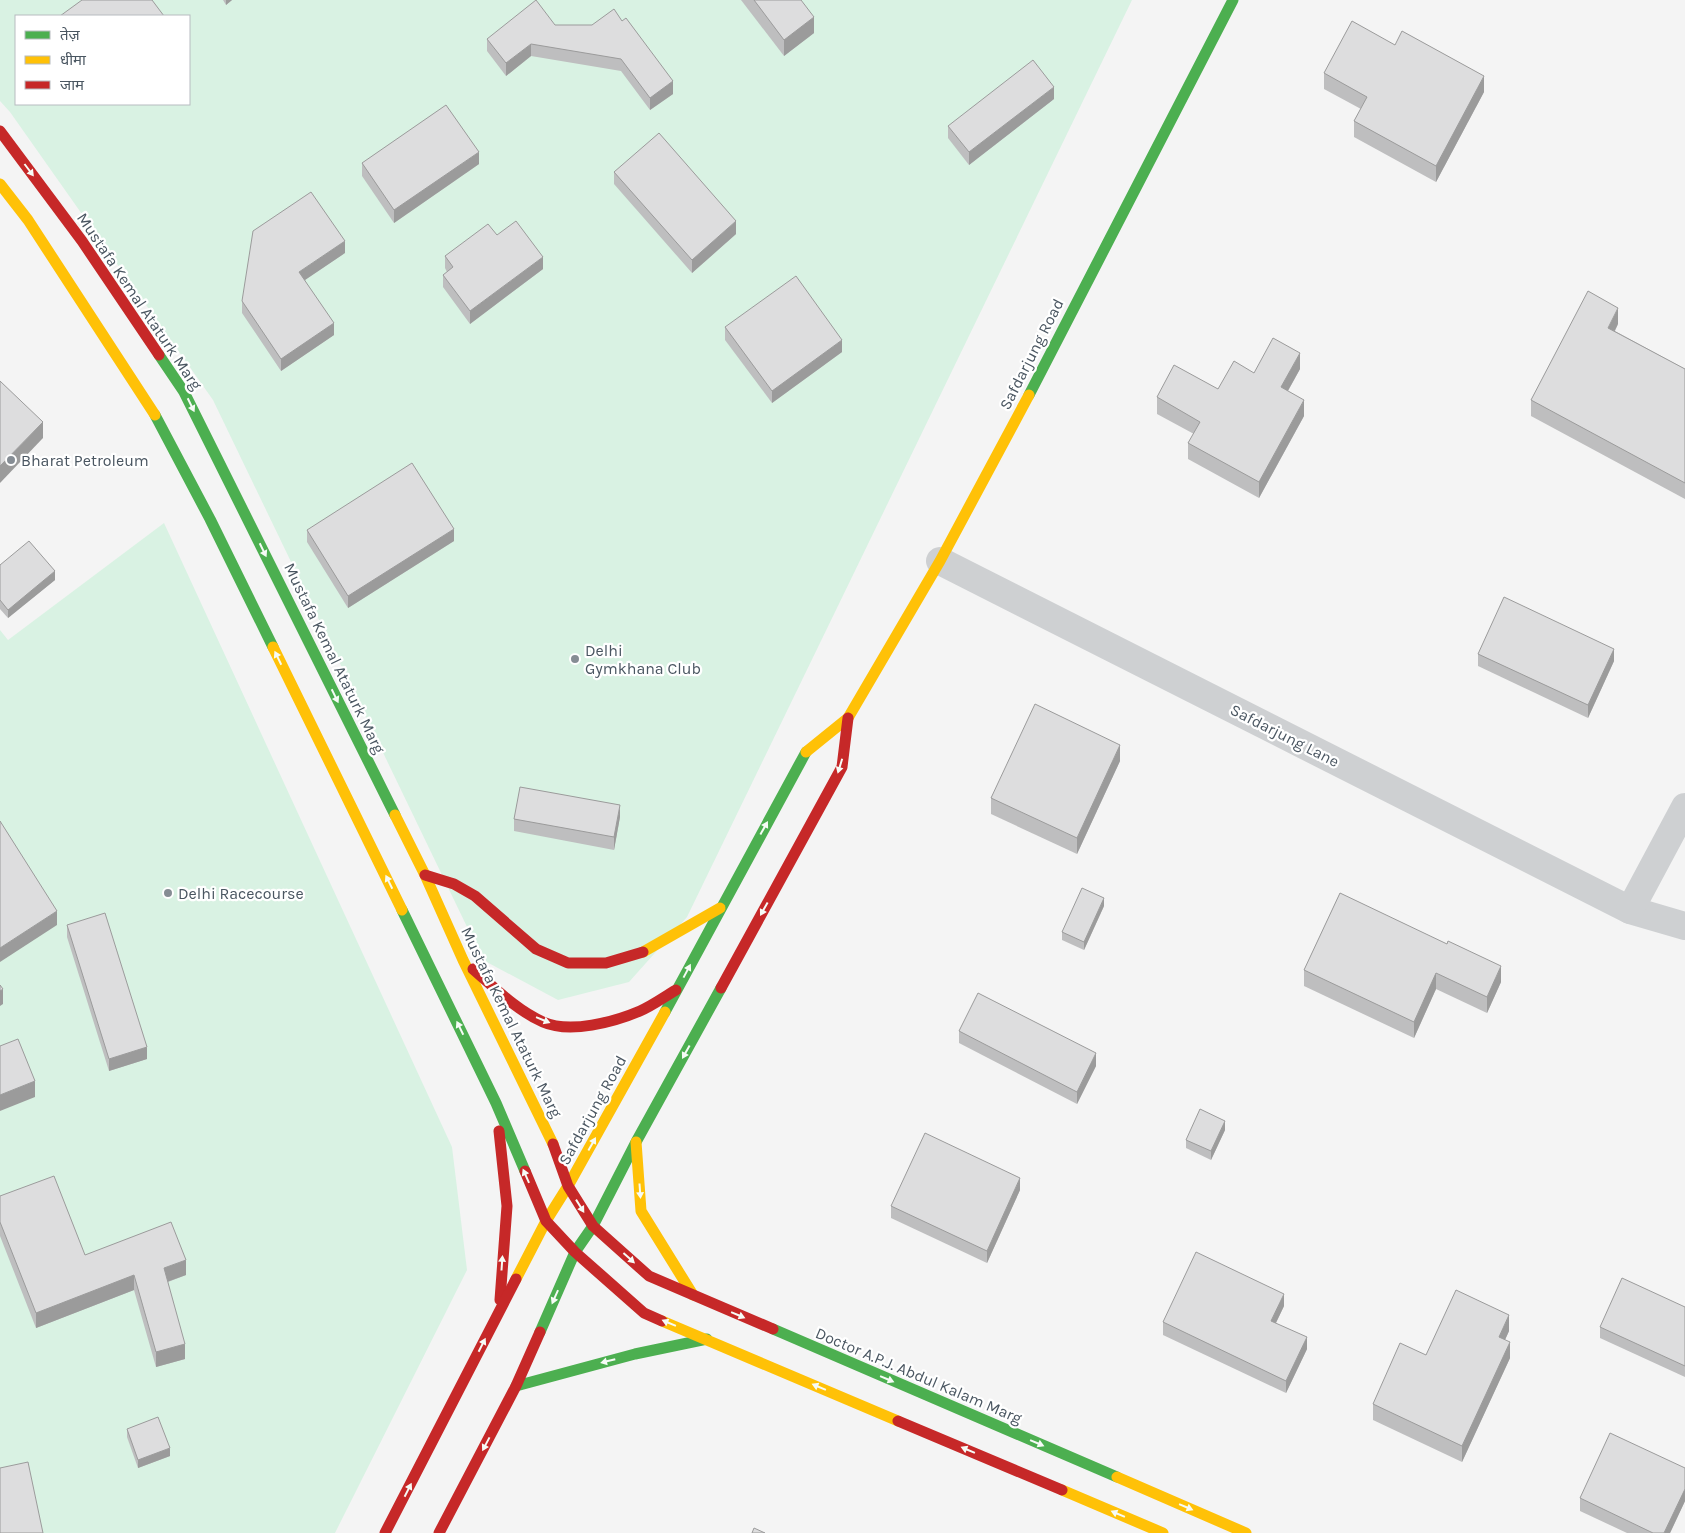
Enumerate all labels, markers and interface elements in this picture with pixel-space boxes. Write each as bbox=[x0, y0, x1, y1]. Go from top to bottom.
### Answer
legend bbox=[15, 15, 190, 105]
text: तेज़ bbox=[60, 26, 81, 44]
text: धीमा bbox=[60, 51, 87, 69]
text: जाम bbox=[60, 76, 85, 94]
one-way arrow bbox=[24, 163, 34, 177]
street label: Mustafa Kemal Ataturk Marg bbox=[73, 209, 206, 394]
street label: Safdarjung Road bbox=[995, 296, 1068, 413]
one-way arrow bbox=[186, 397, 195, 412]
place label: Bharat Petroleum bbox=[21, 451, 149, 470]
marker: Bharat Petroleum bbox=[5, 454, 17, 466]
one-way arrow bbox=[259, 543, 267, 557]
street label: Mustafa Kemal Ataturk Marg bbox=[280, 560, 389, 757]
place label: Delhi Gymkhana Club bbox=[585, 641, 701, 678]
one-way arrow bbox=[274, 651, 282, 665]
marker: Delhi Gymkhana Club bbox=[569, 653, 581, 665]
one-way arrow bbox=[331, 688, 339, 703]
street label: Safdarjung Lane bbox=[1227, 700, 1342, 771]
one-way arrow bbox=[836, 759, 844, 774]
one-way arrow bbox=[760, 820, 768, 835]
one-way arrow bbox=[384, 875, 392, 889]
place label: Delhi Racecourse bbox=[178, 884, 304, 903]
marker: Delhi Racecourse bbox=[162, 887, 174, 899]
one-way arrow bbox=[760, 902, 768, 916]
street label: Mustafa Kemal Ataturk Marg bbox=[457, 924, 566, 1121]
one-way arrow bbox=[683, 964, 691, 978]
one-way arrow bbox=[536, 1017, 550, 1025]
one-way arrow bbox=[456, 1021, 464, 1035]
one-way arrow bbox=[682, 1044, 690, 1059]
street label: Safdarjung Road bbox=[555, 1052, 630, 1168]
one-way arrow bbox=[587, 1137, 596, 1150]
one-way arrow bbox=[522, 1169, 530, 1184]
one-way arrow bbox=[636, 1183, 644, 1199]
one-way arrow bbox=[576, 1200, 585, 1213]
one-way arrow bbox=[623, 1253, 636, 1264]
one-way arrow bbox=[498, 1254, 506, 1270]
one-way arrow bbox=[551, 1290, 559, 1304]
one-way arrow bbox=[731, 1311, 745, 1319]
one-way arrow bbox=[662, 1319, 676, 1327]
street label: Doctor A.P.J. Abdul Kalam Marg bbox=[813, 1323, 1025, 1428]
one-way arrow bbox=[478, 1338, 486, 1352]
one-way arrow bbox=[600, 1357, 615, 1365]
one-way arrow bbox=[880, 1375, 895, 1383]
one-way arrow bbox=[811, 1383, 826, 1391]
one-way arrow bbox=[482, 1437, 490, 1451]
one-way arrow bbox=[1030, 1440, 1044, 1448]
one-way arrow bbox=[961, 1446, 975, 1454]
one-way arrow bbox=[403, 1483, 412, 1496]
one-way arrow bbox=[1179, 1504, 1193, 1512]
one-way arrow bbox=[1110, 1510, 1125, 1518]

